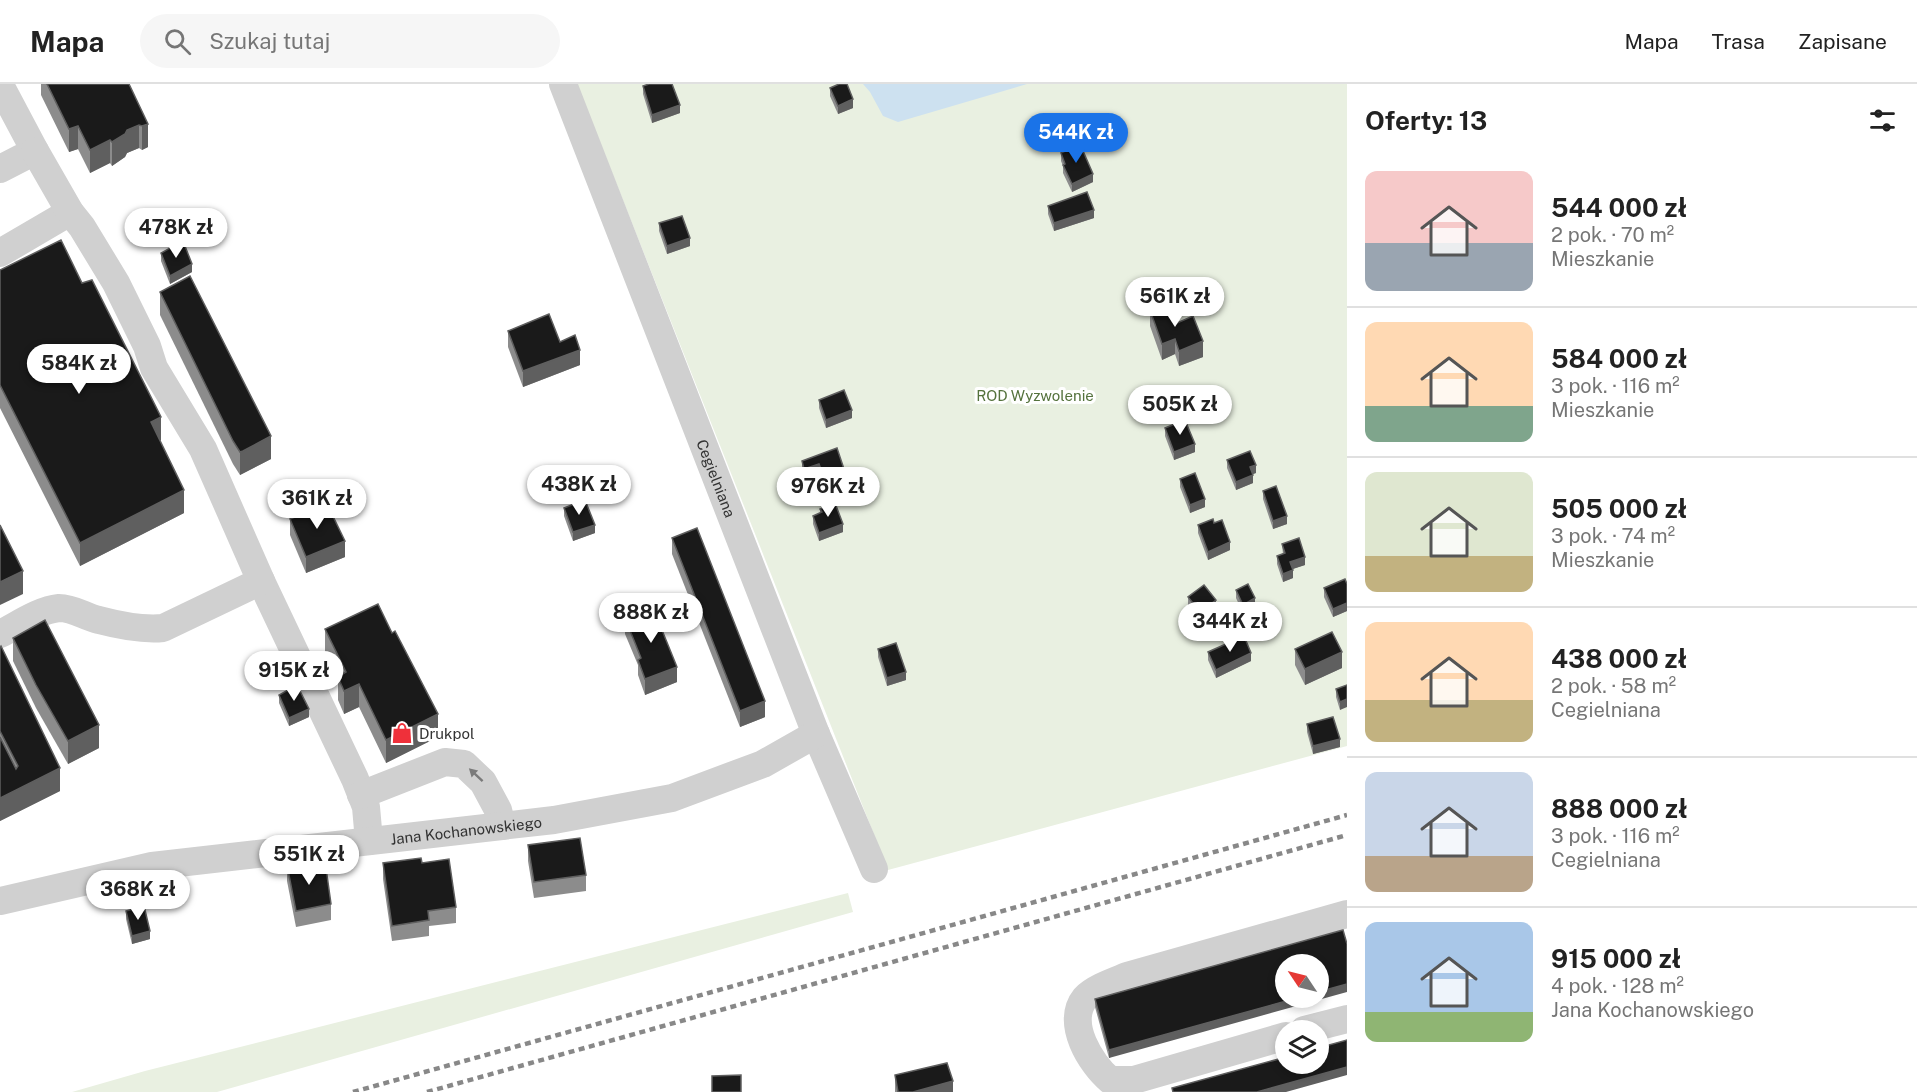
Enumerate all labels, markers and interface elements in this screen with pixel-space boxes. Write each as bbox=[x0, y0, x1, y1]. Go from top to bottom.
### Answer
search box bbox=[140, 14, 560, 68]
text: Mapa bbox=[30, 25, 104, 58]
icon: search bbox=[161, 25, 194, 58]
text: Szukaj tutaj bbox=[209, 28, 330, 54]
text: Mapa bbox=[1624, 29, 1679, 54]
text: Trasa bbox=[1712, 29, 1765, 54]
text: Zapisane bbox=[1798, 29, 1887, 54]
icon: filters bbox=[1866, 104, 1899, 137]
text: Oferty: 13 bbox=[1365, 105, 1487, 136]
pin: 544K zł bbox=[1021, 113, 1131, 164]
text: 544K zł bbox=[1038, 120, 1114, 144]
text: 544 000 zł bbox=[1551, 192, 1687, 223]
icon: home bbox=[1413, 195, 1485, 267]
pin: 478K zł bbox=[121, 208, 231, 259]
text: 478K zł bbox=[138, 215, 214, 239]
text: 2 pok. · 70 m² bbox=[1551, 223, 1674, 247]
text: Mieszkanie bbox=[1551, 247, 1654, 271]
pin: 561K zł bbox=[1120, 277, 1230, 328]
text: 561K zł bbox=[1139, 284, 1211, 308]
text: 584 000 zł bbox=[1551, 343, 1687, 374]
pin: 584K zł bbox=[24, 344, 134, 395]
icon: home bbox=[1413, 346, 1485, 418]
text: 584K zł bbox=[41, 351, 117, 375]
text: 3 pok. · 116 m² bbox=[1551, 374, 1680, 398]
pin: 505K zł bbox=[1125, 385, 1235, 436]
park label: ROD Wyzwolenie bbox=[976, 387, 1094, 404]
text: 505K zł bbox=[1142, 392, 1218, 416]
text: Mieszkanie bbox=[1551, 398, 1654, 422]
street label: Cegielniana bbox=[694, 437, 739, 520]
pin: 438K zł bbox=[524, 465, 634, 516]
pin: 976K zł bbox=[773, 467, 883, 518]
text: 438K zł bbox=[541, 472, 617, 496]
text: 976K zł bbox=[791, 474, 865, 498]
pin: 361K zł bbox=[262, 479, 372, 530]
text: 361K zł bbox=[281, 486, 353, 510]
text: 505 000 zł bbox=[1551, 493, 1687, 524]
icon: home bbox=[1413, 496, 1485, 568]
text: 3 pok. · 74 m² bbox=[1551, 524, 1675, 548]
text: Mieszkanie bbox=[1551, 548, 1654, 572]
pin: 888K zł bbox=[596, 593, 706, 644]
text: 888K zł bbox=[613, 600, 689, 624]
pin: 344K zł bbox=[1175, 602, 1285, 653]
text: 344K zł bbox=[1192, 609, 1268, 633]
text: 438 000 zł bbox=[1551, 643, 1687, 674]
icon: home bbox=[1413, 646, 1485, 718]
pin: 915K zł bbox=[239, 651, 349, 702]
text: 915K zł bbox=[258, 658, 330, 682]
text: 2 pok. · 58 m² bbox=[1551, 674, 1676, 698]
text: Cegielniana bbox=[1551, 698, 1661, 722]
shop icon: Drukpol bbox=[390, 721, 414, 745]
place label: Drukpol bbox=[419, 725, 474, 742]
one-way arrow bbox=[468, 768, 483, 782]
text: 888 000 zł bbox=[1551, 793, 1688, 824]
icon: home bbox=[1413, 796, 1485, 868]
street label: Jana Kochanowskiego bbox=[389, 813, 543, 847]
text: 3 pok. · 116 m² bbox=[1551, 824, 1680, 848]
pin: 551K zł bbox=[254, 835, 364, 886]
text: 551K zł bbox=[273, 842, 345, 866]
text: Cegielniana bbox=[1551, 848, 1661, 872]
pin: 368K zł bbox=[83, 870, 193, 921]
text: 368K zł bbox=[100, 877, 176, 901]
text: 915 000 zł bbox=[1551, 943, 1681, 974]
icon: home bbox=[1413, 946, 1485, 1018]
north arrow bbox=[1275, 954, 1329, 1008]
map controls bbox=[1275, 954, 1329, 1074]
text: 4 pok. · 128 m² bbox=[1551, 974, 1684, 998]
text: Jana Kochanowskiego bbox=[1551, 998, 1754, 1022]
button: layers bbox=[1275, 1020, 1329, 1074]

